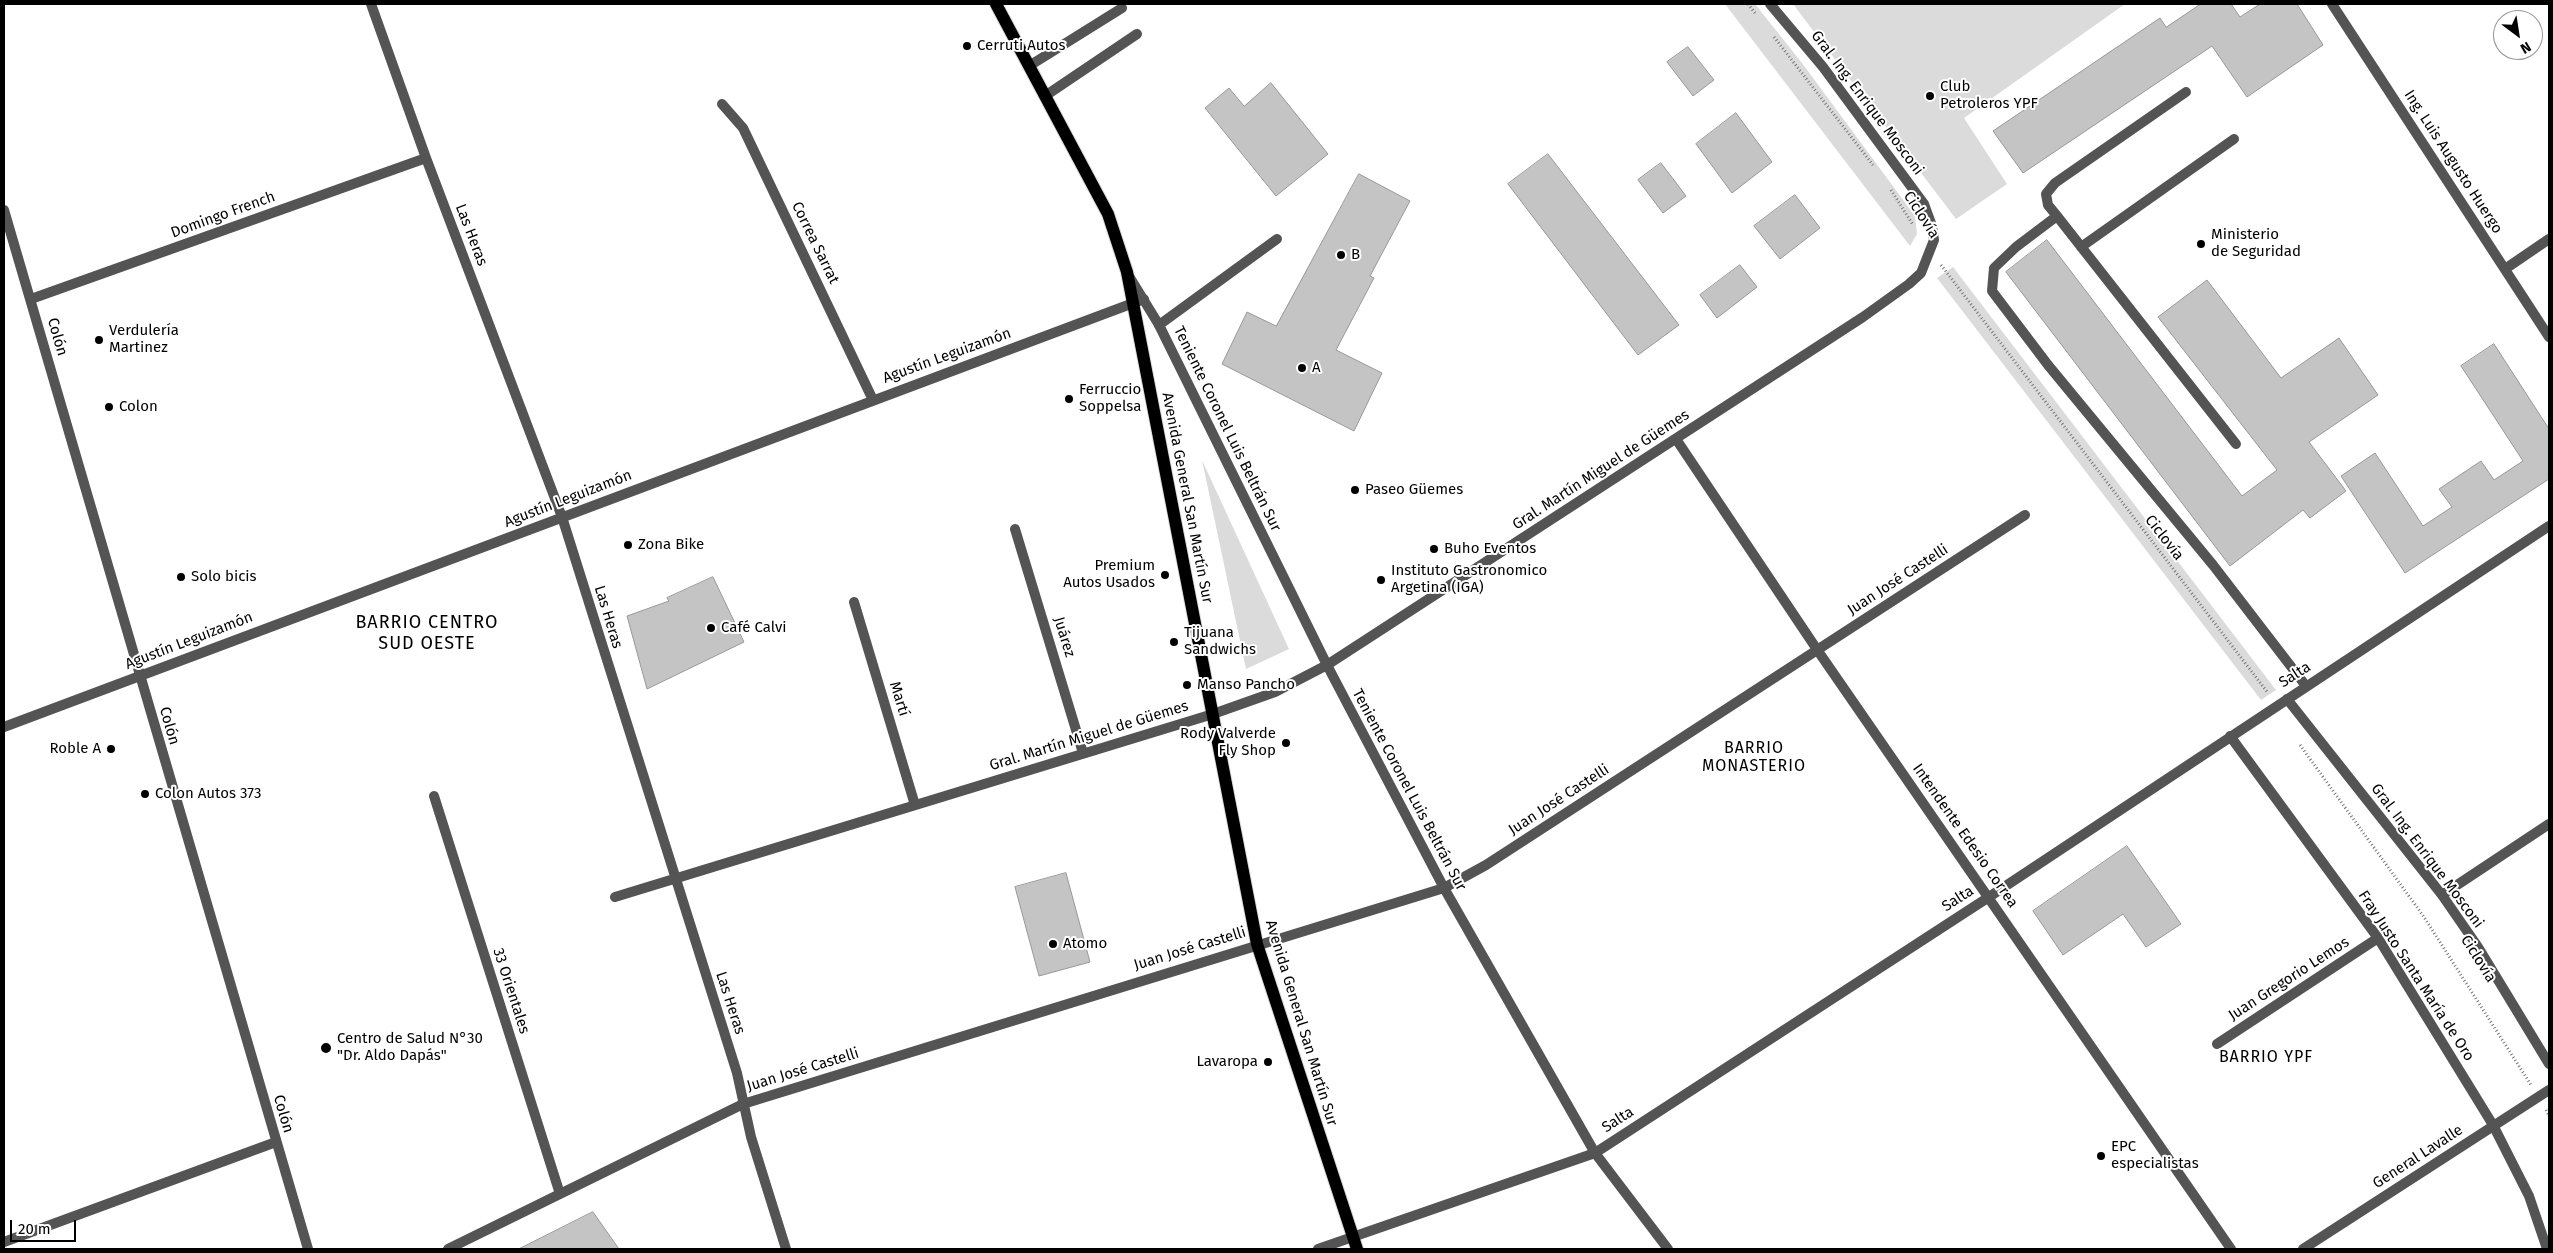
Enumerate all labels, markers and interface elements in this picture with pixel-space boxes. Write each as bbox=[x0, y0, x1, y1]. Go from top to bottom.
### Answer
north arrow bbox=[2493, 10, 2543, 60]
street label: Gral. Ing. Enrique Mosconi bbox=[1807, 27, 1927, 179]
place label: Cerruti Autos bbox=[977, 37, 1065, 55]
text: N bbox=[2517, 38, 2534, 57]
marker: Cerruti Autos bbox=[961, 40, 973, 52]
place label: Club Petroleros YPF bbox=[1940, 78, 2038, 113]
street label: Ing. Luis Augusto Huergo bbox=[2400, 87, 2506, 237]
marker: Club Petroleros YPF bbox=[1924, 90, 1936, 102]
street label: Domingo French bbox=[168, 188, 278, 242]
street label: Ciclovía bbox=[1899, 188, 1943, 242]
street label: Correa Sarrat bbox=[787, 199, 843, 287]
street label: Las Heras bbox=[451, 201, 491, 269]
place label: Ministerio de Seguridad bbox=[2211, 226, 2301, 261]
marker: Ministerio de Seguridad bbox=[2195, 238, 2207, 250]
place label: B bbox=[1351, 246, 1360, 264]
marker: B bbox=[1335, 249, 1347, 261]
street label: Colón bbox=[43, 316, 71, 358]
place label: Verdulería Martinez bbox=[109, 322, 179, 357]
street label: Agustín Leguizamón bbox=[880, 324, 1014, 388]
street label: Teniente Coronel Luis Beltrán Sur bbox=[1169, 324, 1285, 534]
marker: Verdulería Martinez bbox=[93, 334, 105, 346]
place label: A bbox=[1312, 359, 1321, 377]
marker: A bbox=[1296, 362, 1308, 374]
place label: Ferruccio Soppelsa bbox=[1079, 381, 1141, 416]
street label: Avenida General San Martín Sur bbox=[1158, 391, 1216, 605]
marker: Ferruccio Soppelsa bbox=[1063, 393, 1075, 405]
place label: Colon bbox=[119, 398, 158, 416]
marker: Colon bbox=[103, 401, 115, 413]
street label: Gral. Martín Miguel de Güemes bbox=[1509, 406, 1693, 534]
street label: Agustín Leguizamón bbox=[502, 466, 634, 532]
place label: Paseo Güemes bbox=[1365, 481, 1463, 499]
marker: Paseo Güemes bbox=[1349, 484, 1361, 496]
street label: Ciclovía bbox=[2141, 512, 2187, 564]
place label: Zona Bike bbox=[638, 536, 704, 554]
marker: Zona Bike bbox=[622, 539, 634, 551]
place label: Buho Eventos bbox=[1444, 540, 1536, 558]
street label: Juan José Castelli bbox=[1844, 541, 1952, 619]
marker: Buho Eventos bbox=[1428, 543, 1440, 555]
place label: Premium Autos Usados bbox=[1063, 557, 1155, 592]
place label: Instituto Gastronomico Argetina (IGA) bbox=[1391, 562, 1547, 597]
place label: Solo bicis bbox=[191, 568, 257, 586]
marker: Premium Autos Usados bbox=[1159, 569, 1171, 581]
marker: Solo bicis bbox=[175, 571, 187, 583]
marker: Instituto Gastronomico Argetina (IGA) bbox=[1375, 574, 1387, 586]
street label: Las Heras bbox=[590, 583, 626, 651]
street label: Agustín Leguizamón bbox=[123, 608, 255, 674]
district label: BARRIO CENTRO SUD OESTE bbox=[354, 612, 500, 654]
street label: Juárez bbox=[1049, 615, 1079, 659]
place label: Café Calvi bbox=[721, 619, 787, 637]
marker: Café Calvi bbox=[705, 622, 717, 634]
place label: Tijuana Sandwichs bbox=[1184, 624, 1256, 659]
marker: Tijuana Sandwichs bbox=[1168, 636, 1180, 648]
street label: Salta bbox=[2276, 658, 2314, 692]
place label: Manso Pancho bbox=[1197, 676, 1295, 694]
marker: Manso Pancho bbox=[1181, 679, 1193, 691]
street label: Martí bbox=[885, 680, 913, 718]
street label: Teniente Coronel Luis Beltrán Sur bbox=[1348, 686, 1470, 894]
street label: Gral. Martín Miguel de Güemes bbox=[987, 697, 1191, 775]
street label: Colón bbox=[155, 705, 183, 747]
place label: Rody Valverde Fly Shop bbox=[1180, 725, 1276, 760]
marker: Rody Valverde Fly Shop bbox=[1280, 737, 1292, 749]
district label: BARRIO MONASTERIO bbox=[1701, 739, 1807, 777]
place label: Roble A bbox=[49, 740, 101, 758]
marker: Roble A bbox=[105, 743, 117, 755]
street label: Juan José Castelli bbox=[1505, 761, 1613, 839]
street label: Intendente Edesio Correa bbox=[1908, 761, 2022, 911]
street label: Gral. Ing. Enrique Mosconi bbox=[2367, 780, 2487, 932]
place label: Colon Autos 373 bbox=[155, 785, 261, 803]
marker: Colon Autos 373 bbox=[139, 788, 151, 800]
street label: Salta bbox=[1939, 882, 1977, 916]
street label: Fray Justo Santa María de Oro bbox=[2354, 887, 2478, 1065]
street label: Avenida General San Martín Sur bbox=[1261, 918, 1341, 1128]
street label: Juan José Castelli bbox=[1132, 923, 1248, 975]
street label: Ciclovía bbox=[2456, 932, 2500, 986]
street label: Juan Gregorio Lemos bbox=[2225, 933, 2353, 1025]
place label: Atomo bbox=[1063, 935, 1107, 953]
marker: Atomo bbox=[1047, 938, 1059, 950]
street label: 33 Orientales bbox=[489, 946, 533, 1036]
street label: Las Heras bbox=[711, 969, 749, 1037]
place label: Centro de Salud N°30 "Dr. Aldo Dapás" bbox=[337, 1030, 483, 1065]
marker: Centro de Salud N°30 "Dr. Aldo Dapás" bbox=[319, 1041, 333, 1055]
street label: Juan José Castelli bbox=[745, 1044, 861, 1096]
district label: BARRIO YPF bbox=[2218, 1048, 2314, 1068]
place label: Lavaropa bbox=[1196, 1053, 1258, 1071]
marker: Lavaropa bbox=[1262, 1056, 1274, 1068]
street label: Colón bbox=[269, 1093, 297, 1135]
street label: Salta bbox=[1599, 1103, 1637, 1137]
street label: General Lavalle bbox=[2370, 1121, 2466, 1193]
place label: EPC especialistas bbox=[2111, 1138, 2199, 1173]
marker: EPC especialistas bbox=[2095, 1150, 2107, 1162]
scale bar bbox=[12, 1210, 79, 1242]
text: 20 m bbox=[18, 1220, 51, 1238]

